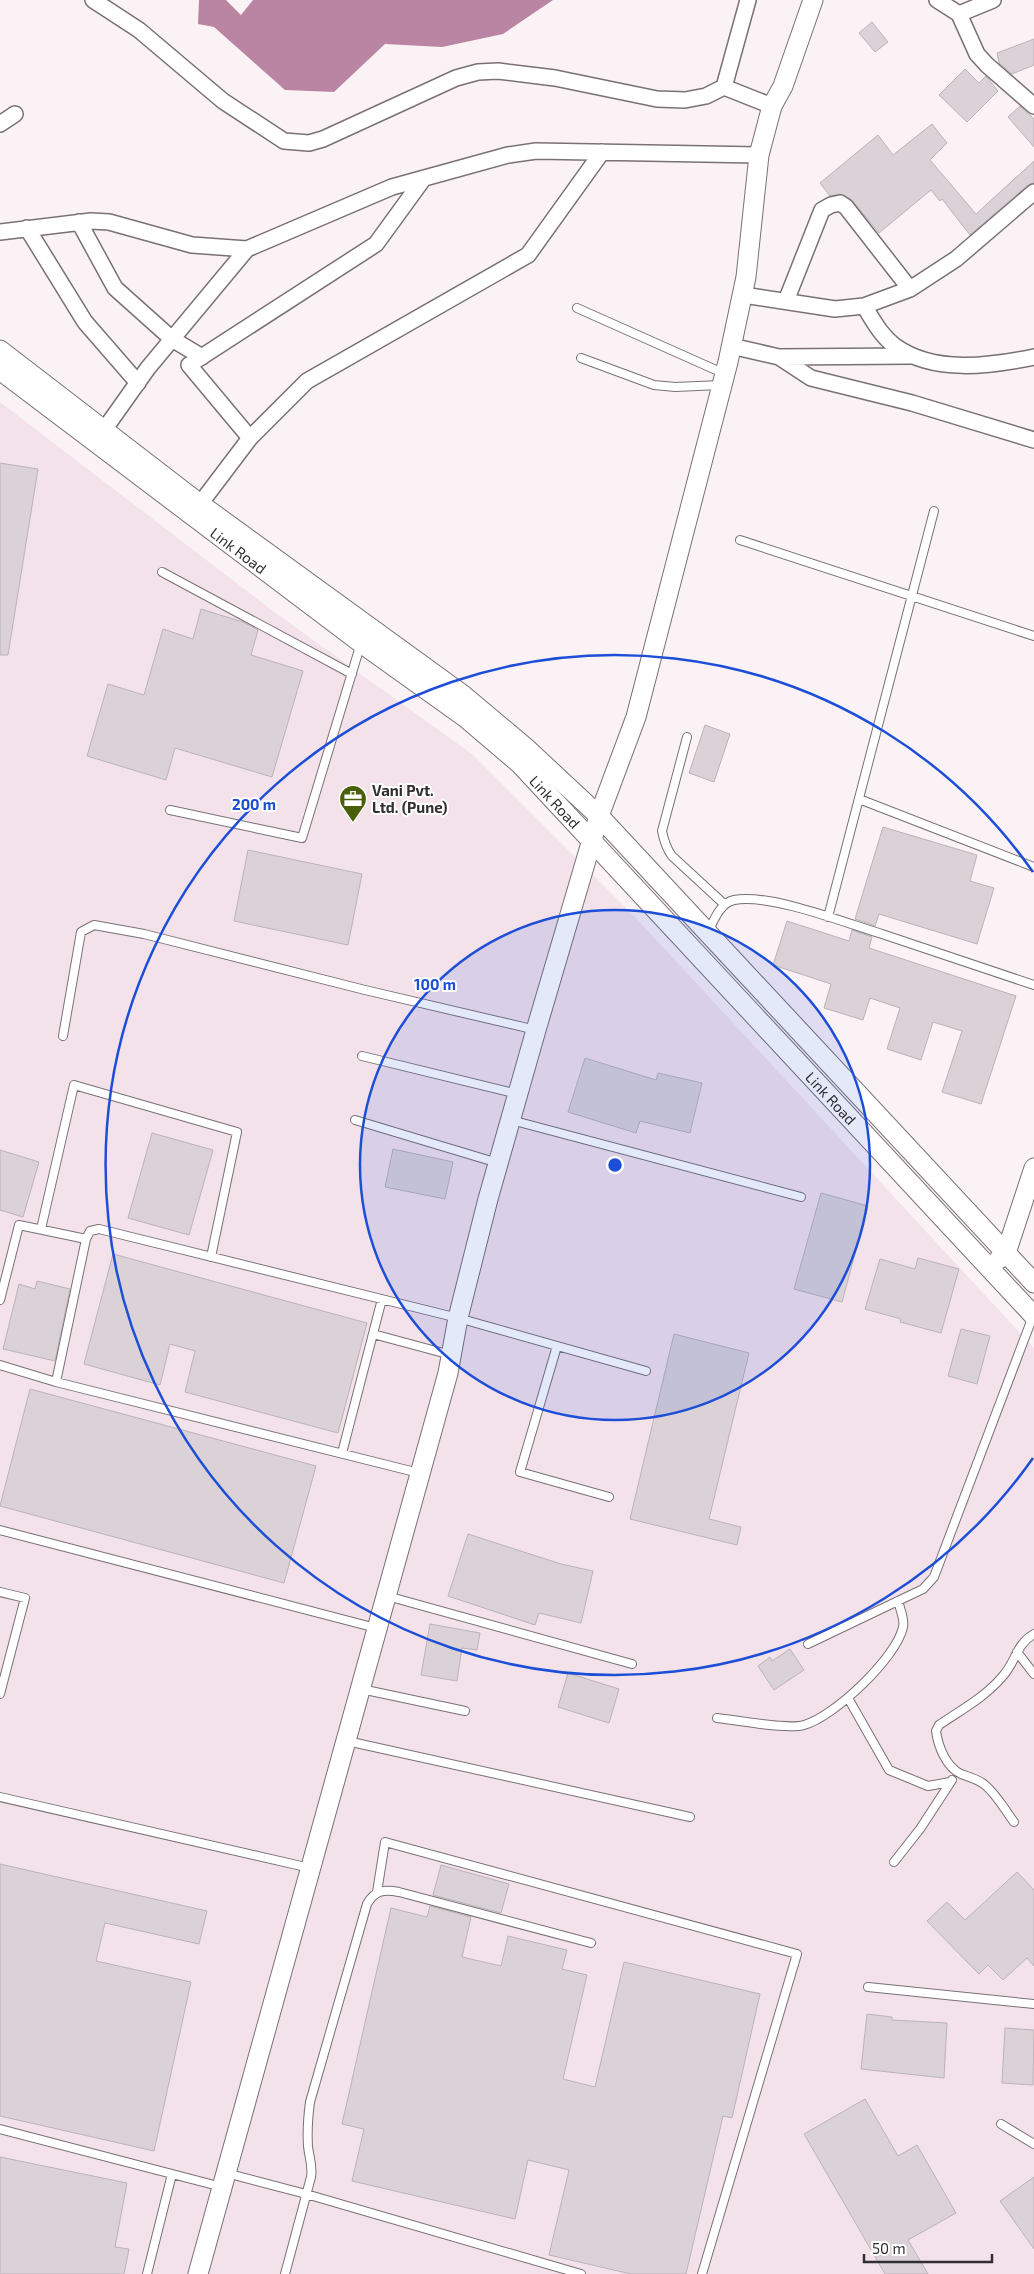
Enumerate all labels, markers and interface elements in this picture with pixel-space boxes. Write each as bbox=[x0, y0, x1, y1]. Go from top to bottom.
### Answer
street label: Link Road bbox=[207, 523, 270, 577]
street label: Link Road bbox=[526, 771, 584, 832]
place label: Vani Pvt. Ltd. (Pune) bbox=[372, 781, 447, 816]
office icon: Vani Pvt. Ltd. (Pune) bbox=[338, 784, 368, 823]
text: 200 m bbox=[232, 795, 276, 813]
text: 100 m bbox=[414, 975, 456, 993]
street label: Link Road bbox=[802, 1068, 860, 1128]
centre of rings bbox=[606, 1156, 624, 1174]
scale bar bbox=[864, 2232, 992, 2264]
text: 50 m bbox=[872, 2239, 906, 2257]

